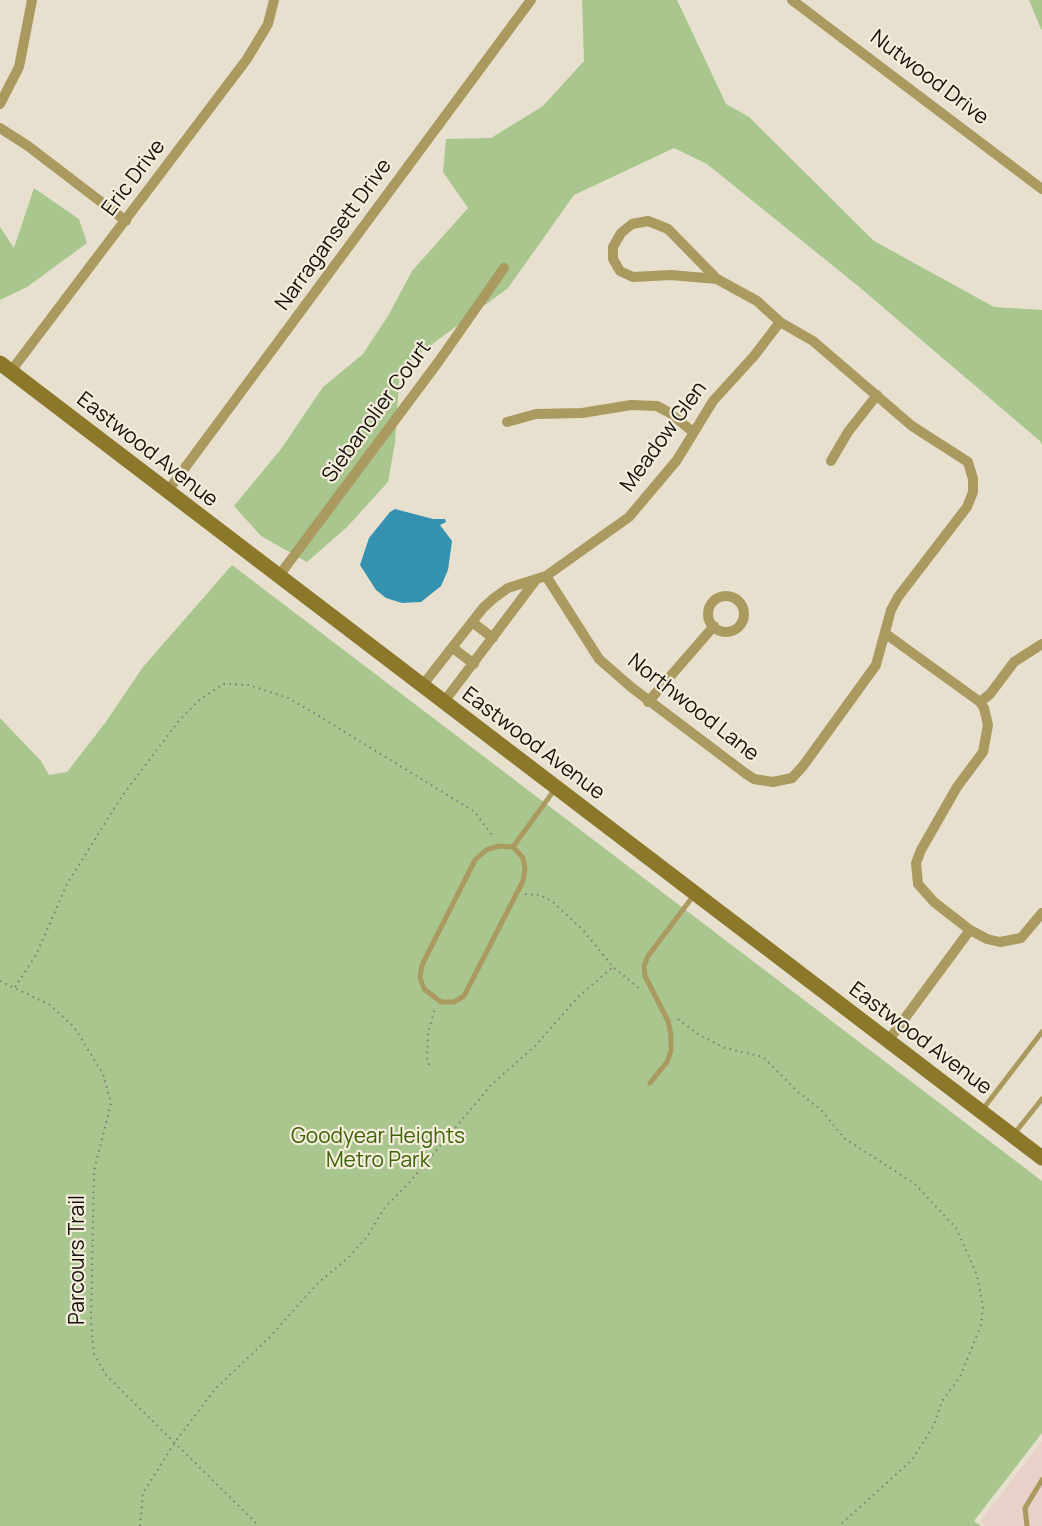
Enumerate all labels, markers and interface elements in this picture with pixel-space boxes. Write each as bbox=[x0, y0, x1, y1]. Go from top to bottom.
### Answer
street label: Nutwood Drive bbox=[865, 25, 993, 131]
street label: Eric Drive bbox=[97, 135, 171, 221]
street label: Narragansett Drive bbox=[271, 154, 397, 316]
street label: Siebanolier Court bbox=[317, 336, 437, 488]
street label: Meadow Glen bbox=[616, 377, 712, 497]
street label: Eastwood Avenue bbox=[71, 387, 223, 513]
street label: Northwood Lane bbox=[622, 649, 764, 767]
street label: Eastwood Avenue bbox=[457, 682, 609, 806]
street label: Eastwood Avenue bbox=[844, 977, 996, 1101]
park label: Goodyear Heights Metro Park bbox=[291, 1124, 465, 1174]
street label: Parcours Trail bbox=[65, 1195, 91, 1325]

